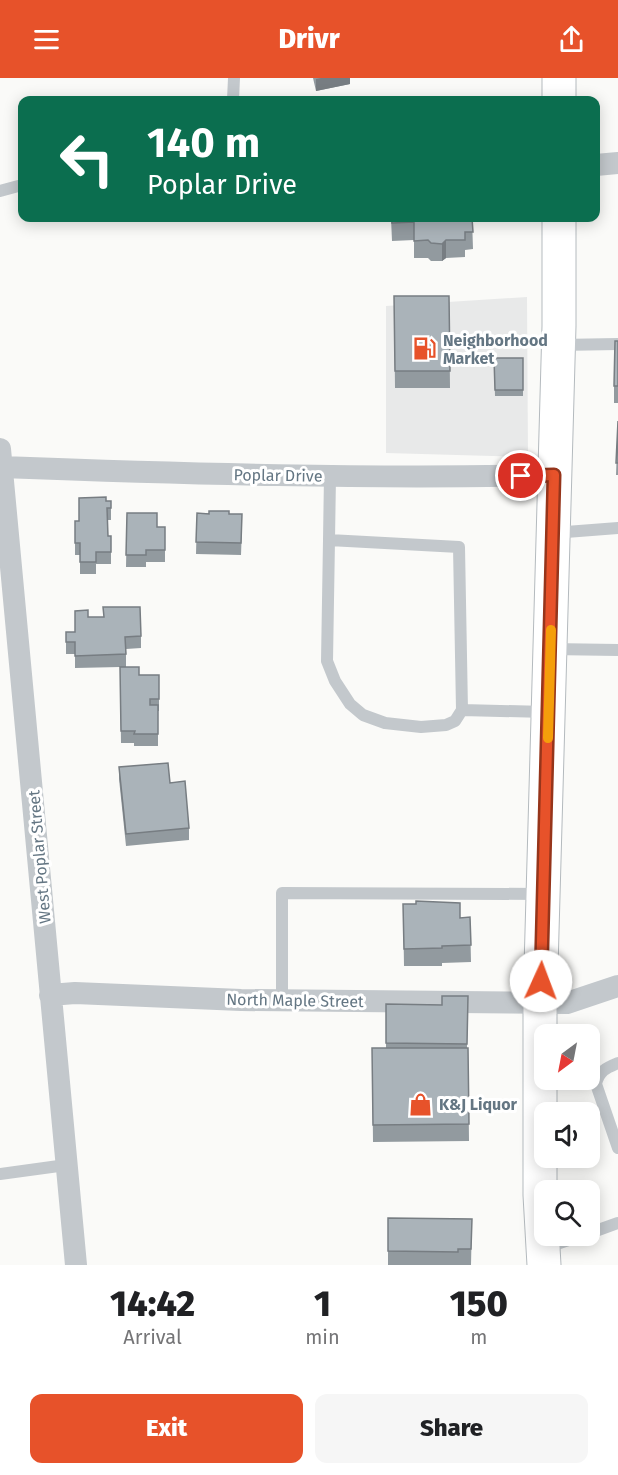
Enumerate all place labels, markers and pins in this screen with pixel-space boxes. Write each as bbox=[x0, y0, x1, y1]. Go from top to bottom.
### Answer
place label: Neighborhood Market bbox=[443, 331, 548, 368]
fuel station icon: Neighborhood Market bbox=[412, 336, 438, 362]
pin bbox=[495, 450, 546, 501]
shop icon: K&J Liquor bbox=[408, 1091, 434, 1117]
place label: K&J Liquor bbox=[439, 1095, 518, 1114]

